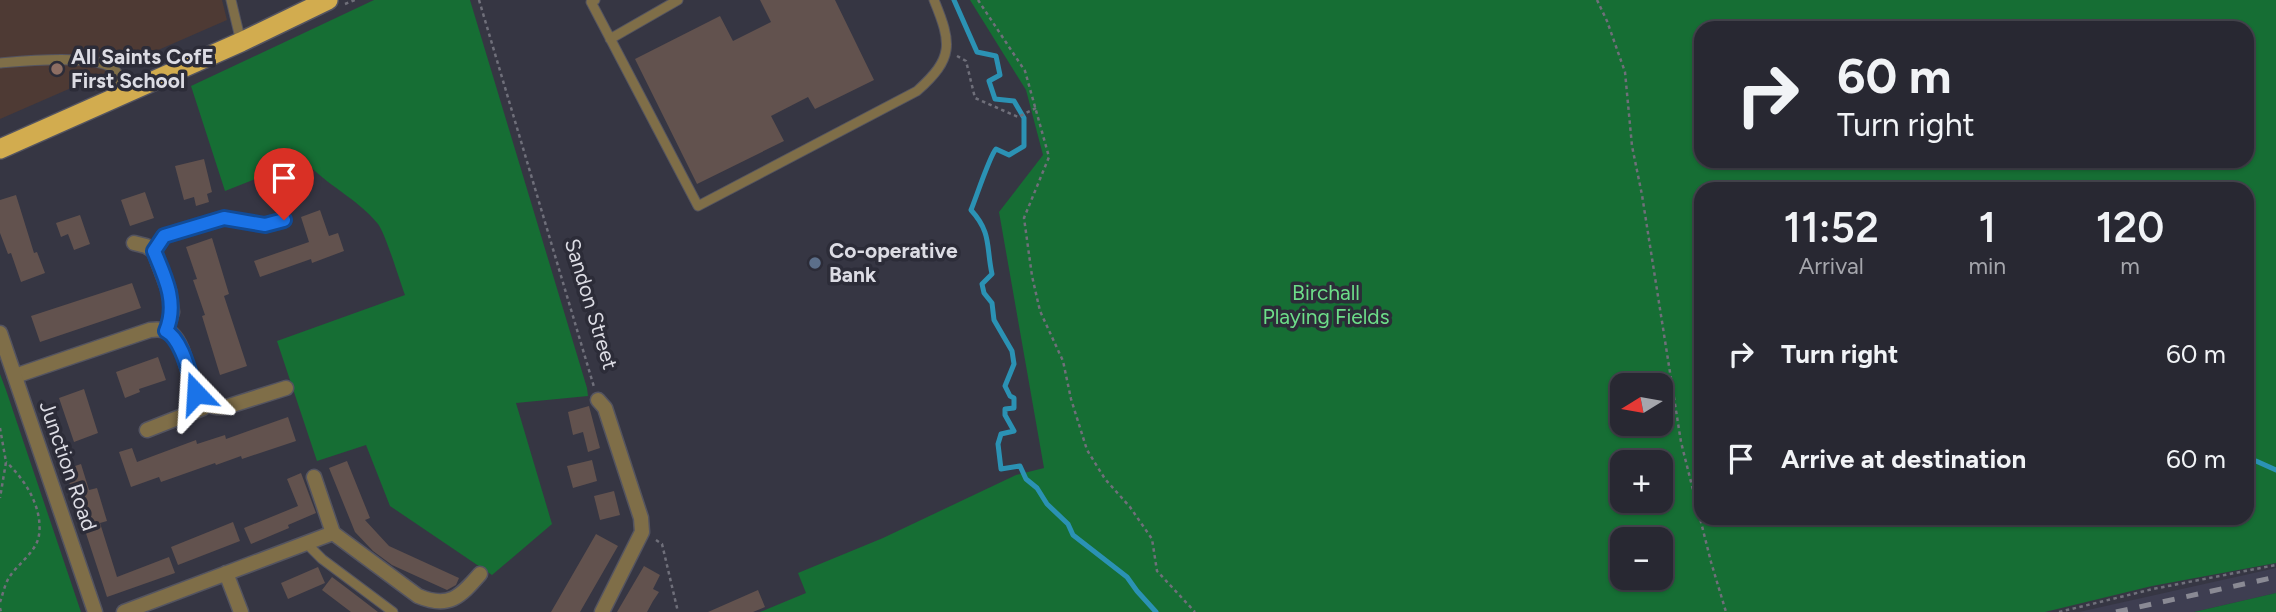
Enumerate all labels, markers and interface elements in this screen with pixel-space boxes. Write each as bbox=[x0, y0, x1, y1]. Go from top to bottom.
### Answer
place label: All Saints CofE First School bbox=[71, 44, 214, 93]
text: 60 m bbox=[1837, 46, 1952, 105]
icon: right bbox=[1722, 49, 1813, 140]
marker: All Saints CofE First School bbox=[49, 61, 65, 77]
text: Turn right bbox=[1837, 106, 1975, 144]
pin bbox=[254, 148, 314, 220]
icon: arrive bbox=[265, 159, 303, 197]
text: 11:52 bbox=[1784, 202, 1879, 253]
text: 1 bbox=[1979, 202, 1996, 253]
text: 120 bbox=[2096, 202, 2164, 253]
street label: Sandon Street bbox=[560, 235, 623, 372]
place label: Co-operative Bank bbox=[829, 238, 958, 287]
text: Arrival bbox=[1799, 252, 1864, 280]
text: min bbox=[1968, 252, 2006, 280]
text: m bbox=[2120, 252, 2140, 280]
marker: Co-operative Bank bbox=[807, 255, 823, 271]
park label: Birchall Playing Fields bbox=[1263, 280, 1389, 329]
icon: right bbox=[1722, 335, 1760, 373]
text: Turn right bbox=[1781, 338, 1898, 370]
text: 60 m bbox=[2166, 338, 2226, 370]
position arrow bbox=[159, 356, 233, 430]
north arrow bbox=[1610, 373, 1673, 436]
map controls bbox=[1610, 373, 1673, 590]
street label: Junction Road bbox=[35, 398, 102, 534]
icon: arrive bbox=[1722, 440, 1760, 478]
text: Arrive at destination bbox=[1781, 443, 2026, 475]
text: 60 m bbox=[2166, 443, 2226, 475]
button: + bbox=[1610, 450, 1673, 513]
button: − bbox=[1610, 527, 1673, 590]

